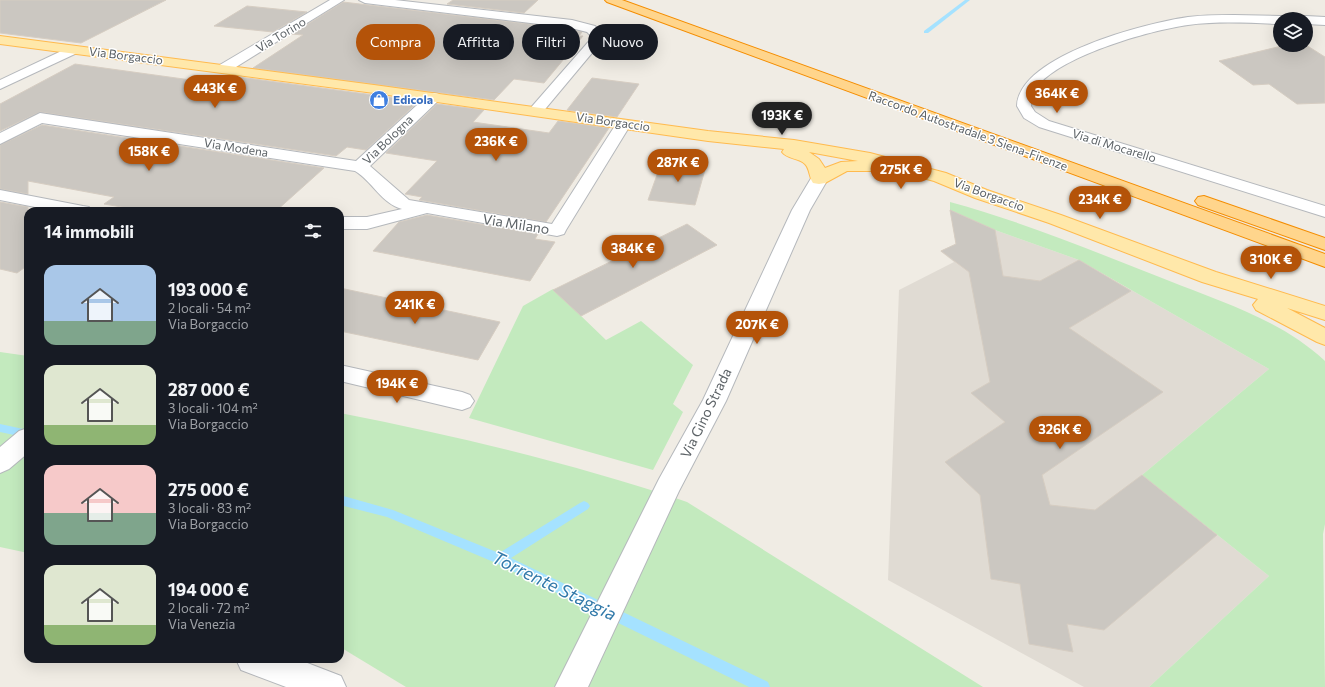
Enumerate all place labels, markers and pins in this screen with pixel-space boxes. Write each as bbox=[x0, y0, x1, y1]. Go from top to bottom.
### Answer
pin: 443K € bbox=[182, 75, 248, 109]
pin: 364K € bbox=[1024, 80, 1090, 114]
shop icon: Edicola bbox=[368, 89, 390, 111]
place label: Edicola bbox=[393, 92, 433, 106]
pin: 193K € bbox=[749, 102, 815, 136]
pin: 236K € bbox=[463, 128, 529, 162]
pin: 158K € bbox=[116, 138, 182, 172]
pin: 287K € bbox=[645, 149, 711, 183]
pin: 275K € bbox=[868, 156, 934, 190]
pin: 234K € bbox=[1067, 186, 1133, 220]
pin: 384K € bbox=[600, 235, 666, 269]
pin: 310K € bbox=[1238, 246, 1304, 280]
pin: 241K € bbox=[382, 291, 448, 325]
pin: 207K € bbox=[724, 311, 790, 345]
pin: 194K € bbox=[364, 370, 430, 404]
pin: 326K € bbox=[1027, 416, 1093, 450]

